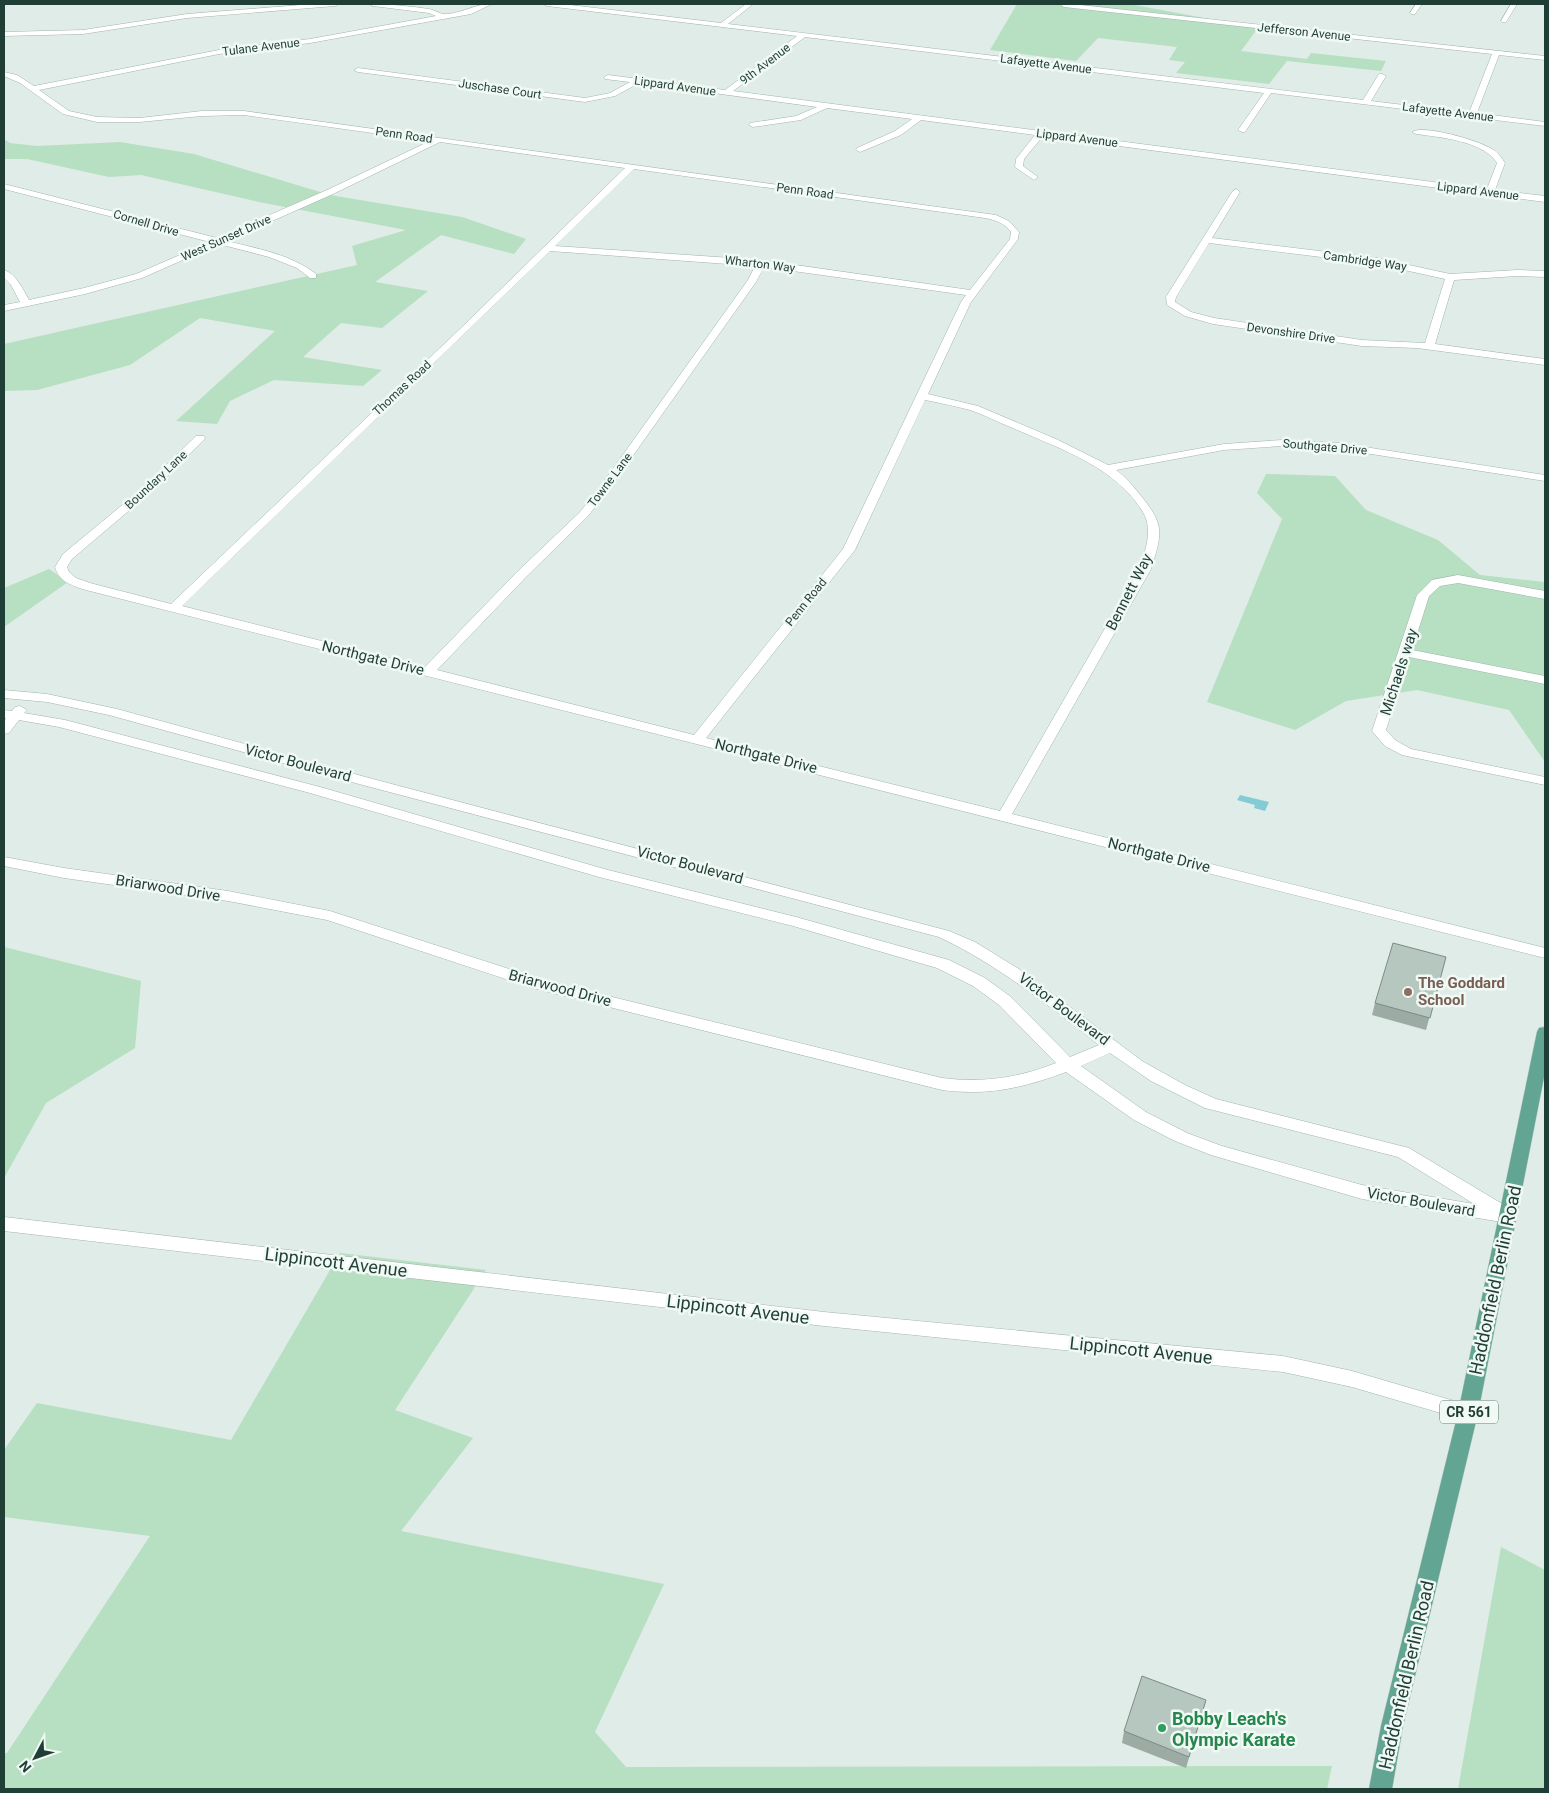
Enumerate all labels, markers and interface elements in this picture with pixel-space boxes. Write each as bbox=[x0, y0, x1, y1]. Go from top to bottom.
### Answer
street label: Jefferson Avenue bbox=[1257, 20, 1351, 44]
street label: Tulane Avenue bbox=[221, 35, 301, 59]
street label: 9th Avenue bbox=[737, 41, 793, 87]
street label: Lafayette Avenue bbox=[999, 51, 1093, 77]
street label: Lippard Avenue bbox=[633, 73, 717, 99]
street label: Juschase Court bbox=[457, 76, 543, 102]
street label: Lafayette Avenue bbox=[1401, 99, 1495, 125]
street label: Penn Road bbox=[374, 124, 434, 146]
street label: Lippard Avenue bbox=[1035, 126, 1119, 150]
street label: Lippard Avenue bbox=[1436, 179, 1520, 203]
street label: Penn Road bbox=[775, 180, 835, 202]
street label: Cornell Drive bbox=[112, 207, 180, 239]
street label: West Sunset Drive bbox=[179, 212, 273, 264]
street label: Cambridge Way bbox=[1322, 248, 1408, 274]
street label: Wharton Way bbox=[724, 253, 796, 275]
street label: Devonshire Drive bbox=[1246, 320, 1336, 346]
street label: Thomas Road bbox=[370, 358, 434, 418]
street label: Southgate Drive bbox=[1282, 436, 1368, 458]
street label: Boundary Lane bbox=[122, 448, 190, 512]
street label: Towne Lane bbox=[585, 450, 635, 510]
street label: Bennett Way bbox=[1102, 551, 1156, 633]
street label: Penn Road bbox=[782, 575, 830, 629]
street label: Michaels way bbox=[1376, 626, 1422, 718]
street label: Northgate Drive bbox=[320, 637, 426, 679]
street label: Northgate Drive bbox=[713, 735, 819, 777]
street label: Victor Boulevard bbox=[243, 740, 353, 786]
street label: Northgate Drive bbox=[1106, 834, 1212, 876]
street label: Victor Boulevard bbox=[635, 842, 745, 888]
street label: Briarwood Drive bbox=[114, 871, 222, 905]
street label: Briarwood Drive bbox=[507, 966, 613, 1010]
street label: Victor Boulevard bbox=[1015, 969, 1113, 1049]
place label: The Goddard School bbox=[1418, 974, 1505, 1009]
marker: The Goddard School bbox=[1402, 986, 1414, 998]
street label: Haddonfield Berlin Road bbox=[1465, 1183, 1525, 1377]
street label: Victor Boulevard bbox=[1365, 1184, 1477, 1220]
street label: Lippincott Avenue bbox=[264, 1243, 408, 1281]
street label: Lippincott Avenue bbox=[666, 1290, 810, 1328]
street label: Lippincott Avenue bbox=[1069, 1332, 1213, 1368]
road number: CR 561 bbox=[1440, 1400, 1498, 1424]
street label: Haddonfield Berlin Road bbox=[1374, 1579, 1438, 1771]
place label: Bobby Leach's Olympic Karate bbox=[1172, 1708, 1296, 1750]
marker: Bobby Leach's Olympic Karate bbox=[1156, 1722, 1168, 1734]
north arrow bbox=[10, 1733, 60, 1783]
text: N bbox=[16, 1758, 34, 1776]

